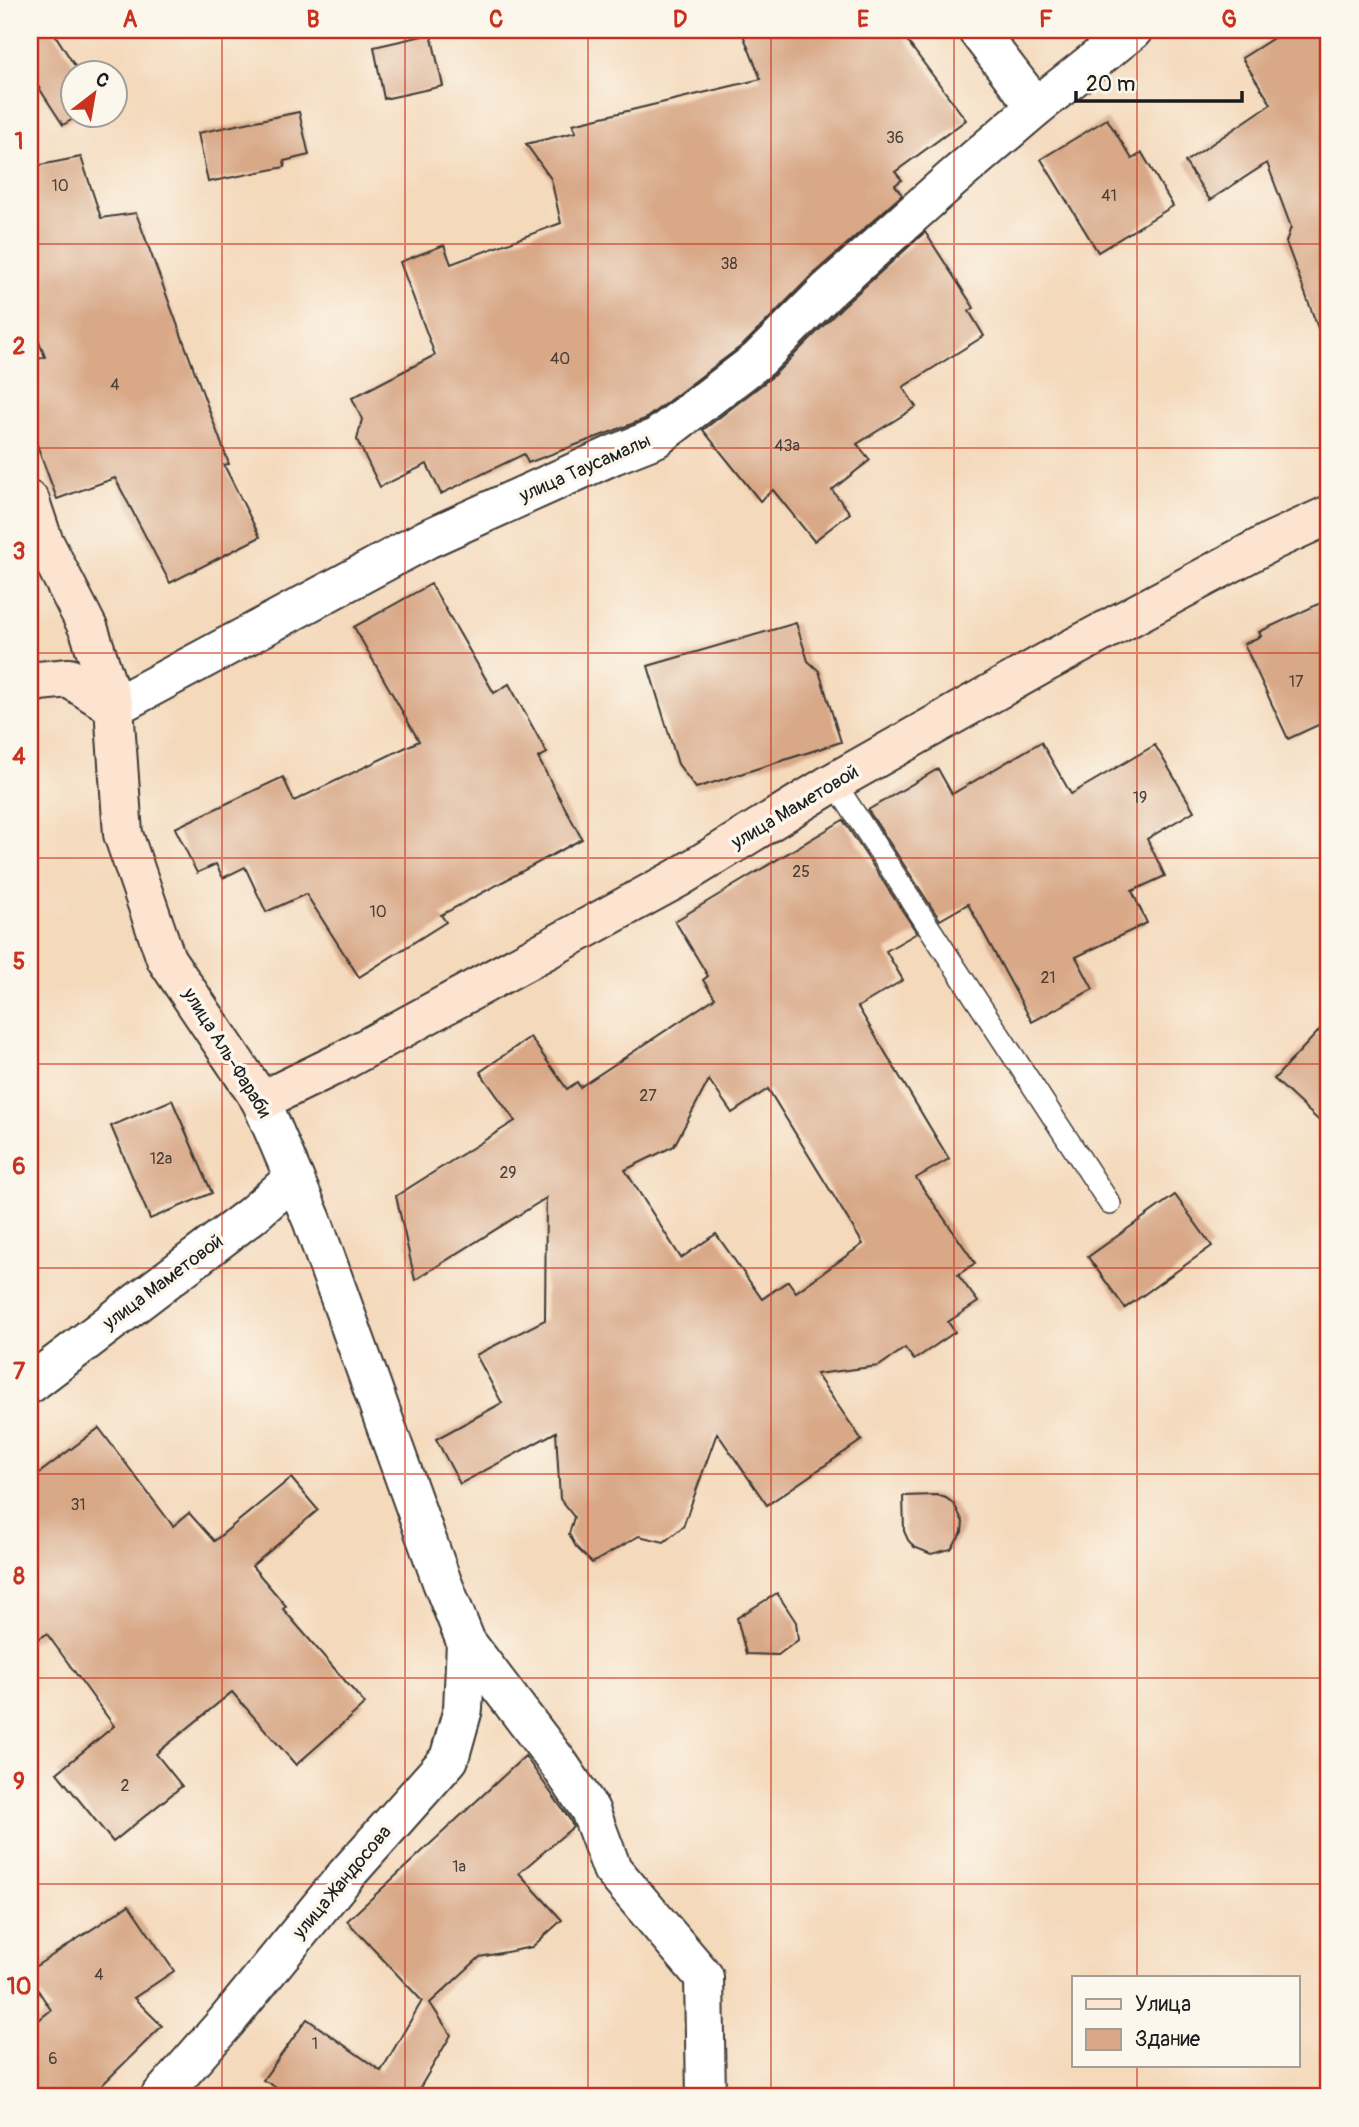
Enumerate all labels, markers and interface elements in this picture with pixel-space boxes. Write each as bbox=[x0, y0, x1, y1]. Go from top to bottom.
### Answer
text: A bbox=[123, 5, 138, 34]
text: B bbox=[306, 5, 320, 34]
text: C bbox=[489, 5, 503, 34]
text: D bbox=[673, 5, 687, 34]
text: E bbox=[857, 5, 869, 34]
text: F bbox=[1039, 5, 1053, 34]
text: G bbox=[1221, 5, 1237, 34]
north arrow bbox=[60, 60, 130, 130]
scale bar bbox=[1076, 60, 1242, 104]
text: С bbox=[91, 67, 114, 94]
text: 20 m bbox=[1086, 71, 1135, 98]
text: 1 bbox=[15, 127, 24, 156]
house number: 36 bbox=[886, 128, 904, 148]
house number: 10 bbox=[51, 176, 69, 196]
house number: 41 bbox=[1101, 186, 1117, 206]
house number: 38 bbox=[721, 254, 738, 274]
text: 2 bbox=[13, 332, 26, 361]
house number: 40 bbox=[550, 349, 570, 369]
house number: 4 bbox=[110, 375, 120, 395]
street label: улица Таусамалы bbox=[515, 428, 654, 508]
house number: 43а bbox=[774, 436, 800, 456]
text: 3 bbox=[13, 537, 25, 566]
house number: 17 bbox=[1289, 672, 1304, 692]
text: 4 bbox=[12, 742, 26, 771]
street label: улица Маметовой bbox=[726, 760, 863, 855]
house number: 19 bbox=[1133, 788, 1147, 808]
house number: 25 bbox=[792, 862, 810, 882]
house number: 10 bbox=[369, 902, 387, 922]
text: 5 bbox=[13, 947, 25, 976]
house number: 21 bbox=[1040, 968, 1056, 988]
street label: улица Аль-Фараби bbox=[177, 983, 277, 1123]
house number: 27 bbox=[639, 1086, 657, 1106]
house number: 12а bbox=[150, 1149, 172, 1169]
text: 6 bbox=[12, 1152, 26, 1181]
house number: 29 bbox=[499, 1163, 517, 1183]
street label: улица Маметовой bbox=[97, 1229, 228, 1336]
text: 7 bbox=[13, 1357, 26, 1386]
house number: 31 bbox=[70, 1495, 86, 1515]
text: 8 bbox=[13, 1562, 25, 1591]
text: 9 bbox=[13, 1767, 25, 1796]
house number: 2 bbox=[121, 1776, 130, 1796]
street label: улица Жандосова bbox=[287, 1820, 397, 1944]
house number: 1а bbox=[452, 1857, 466, 1877]
house number: 4 bbox=[94, 1965, 104, 1985]
text: 10 bbox=[7, 1972, 31, 2001]
legend bbox=[1072, 1976, 1300, 2068]
text: Улица bbox=[1135, 1991, 1191, 2018]
text: Здание bbox=[1135, 2026, 1201, 2053]
house number: 1 bbox=[312, 2034, 318, 2054]
house number: 6 bbox=[48, 2049, 58, 2069]

